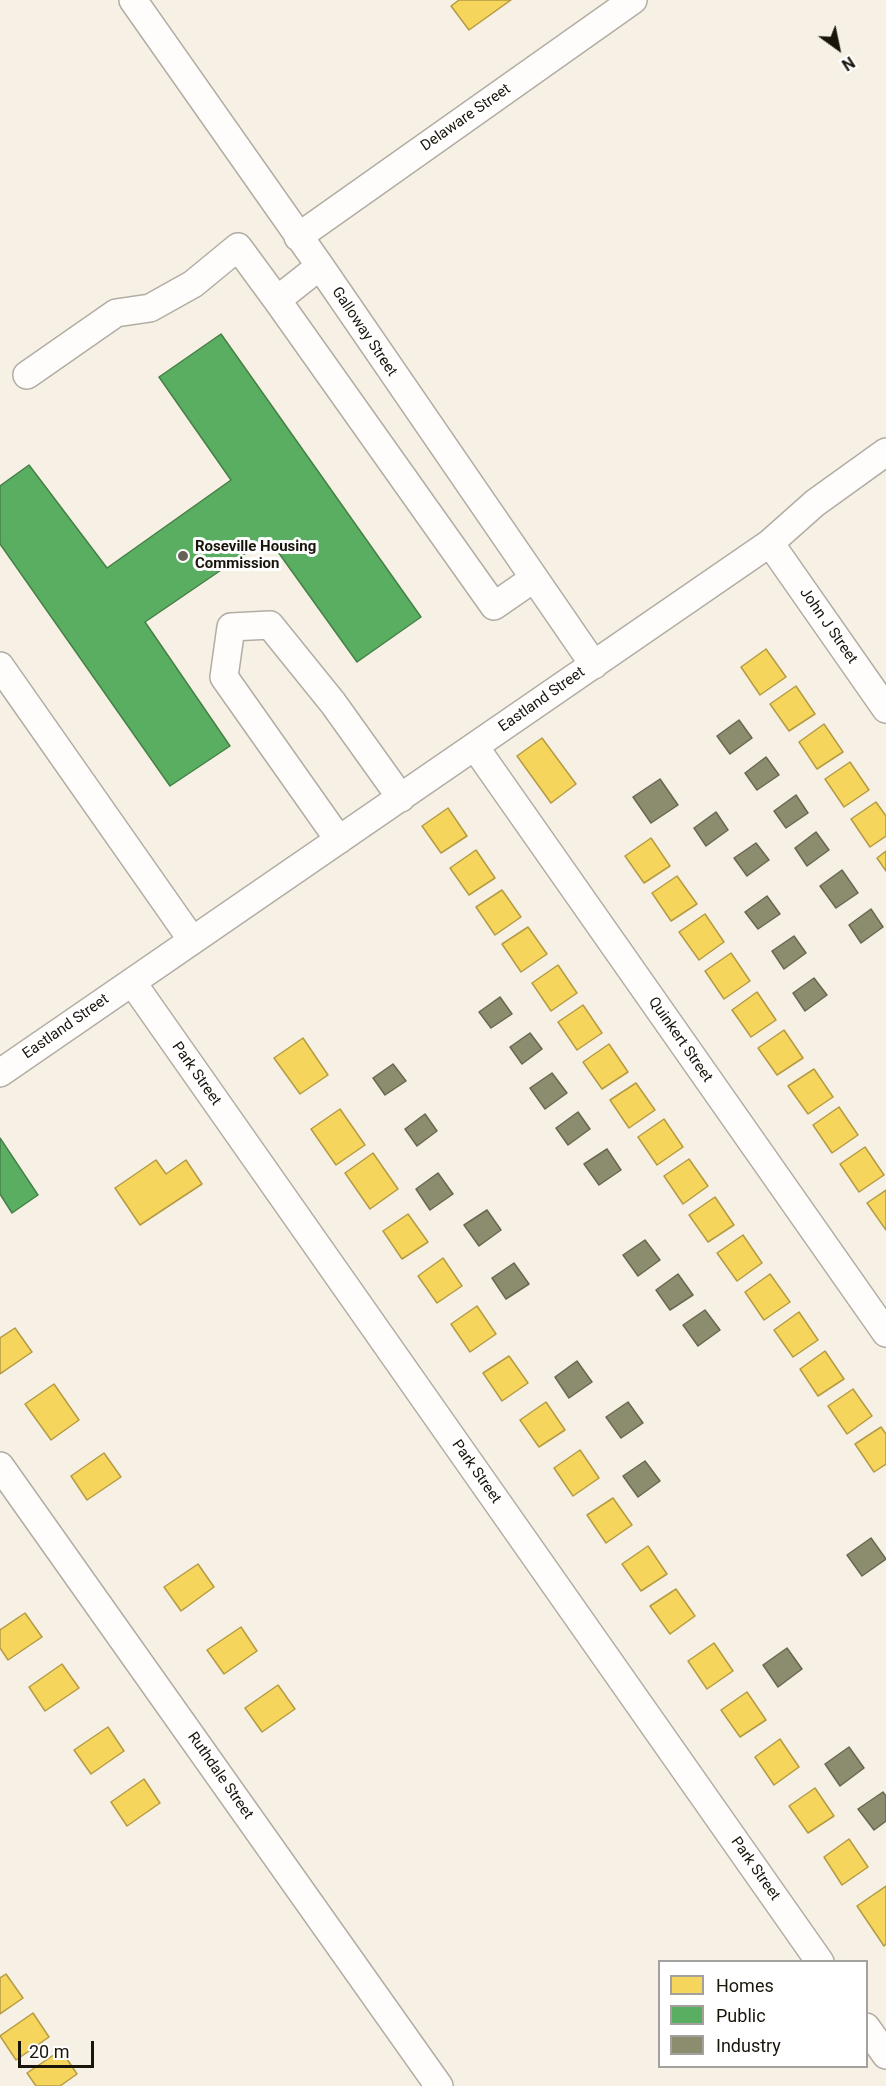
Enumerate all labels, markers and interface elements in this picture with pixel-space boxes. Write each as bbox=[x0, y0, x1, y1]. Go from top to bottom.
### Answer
north arrow bbox=[808, 18, 868, 78]
text: N bbox=[838, 52, 858, 75]
street label: Delaware Street bbox=[418, 80, 514, 156]
street label: Galloway Street bbox=[327, 284, 401, 380]
place label: Roseville Housing Commission bbox=[195, 538, 316, 573]
marker: Roseville Housing Commission bbox=[176, 549, 190, 563]
street label: John J Street bbox=[795, 585, 861, 667]
street label: Eastland Street bbox=[495, 664, 589, 736]
street label: Eastland Street bbox=[19, 991, 113, 1063]
street label: Quinkert Street bbox=[644, 994, 716, 1086]
street label: Park Street bbox=[168, 1039, 224, 1109]
street label: Park Street bbox=[448, 1437, 504, 1507]
street label: Ruthdale Street bbox=[183, 1729, 257, 1823]
street label: Park Street bbox=[727, 1834, 783, 1904]
legend bbox=[658, 1960, 868, 2068]
text: Homes bbox=[716, 1975, 774, 1996]
text: Public bbox=[716, 2005, 766, 2026]
scale bar bbox=[21, 2029, 98, 2067]
text: Industry bbox=[716, 2035, 781, 2056]
text: 20 m bbox=[29, 2041, 69, 2062]

